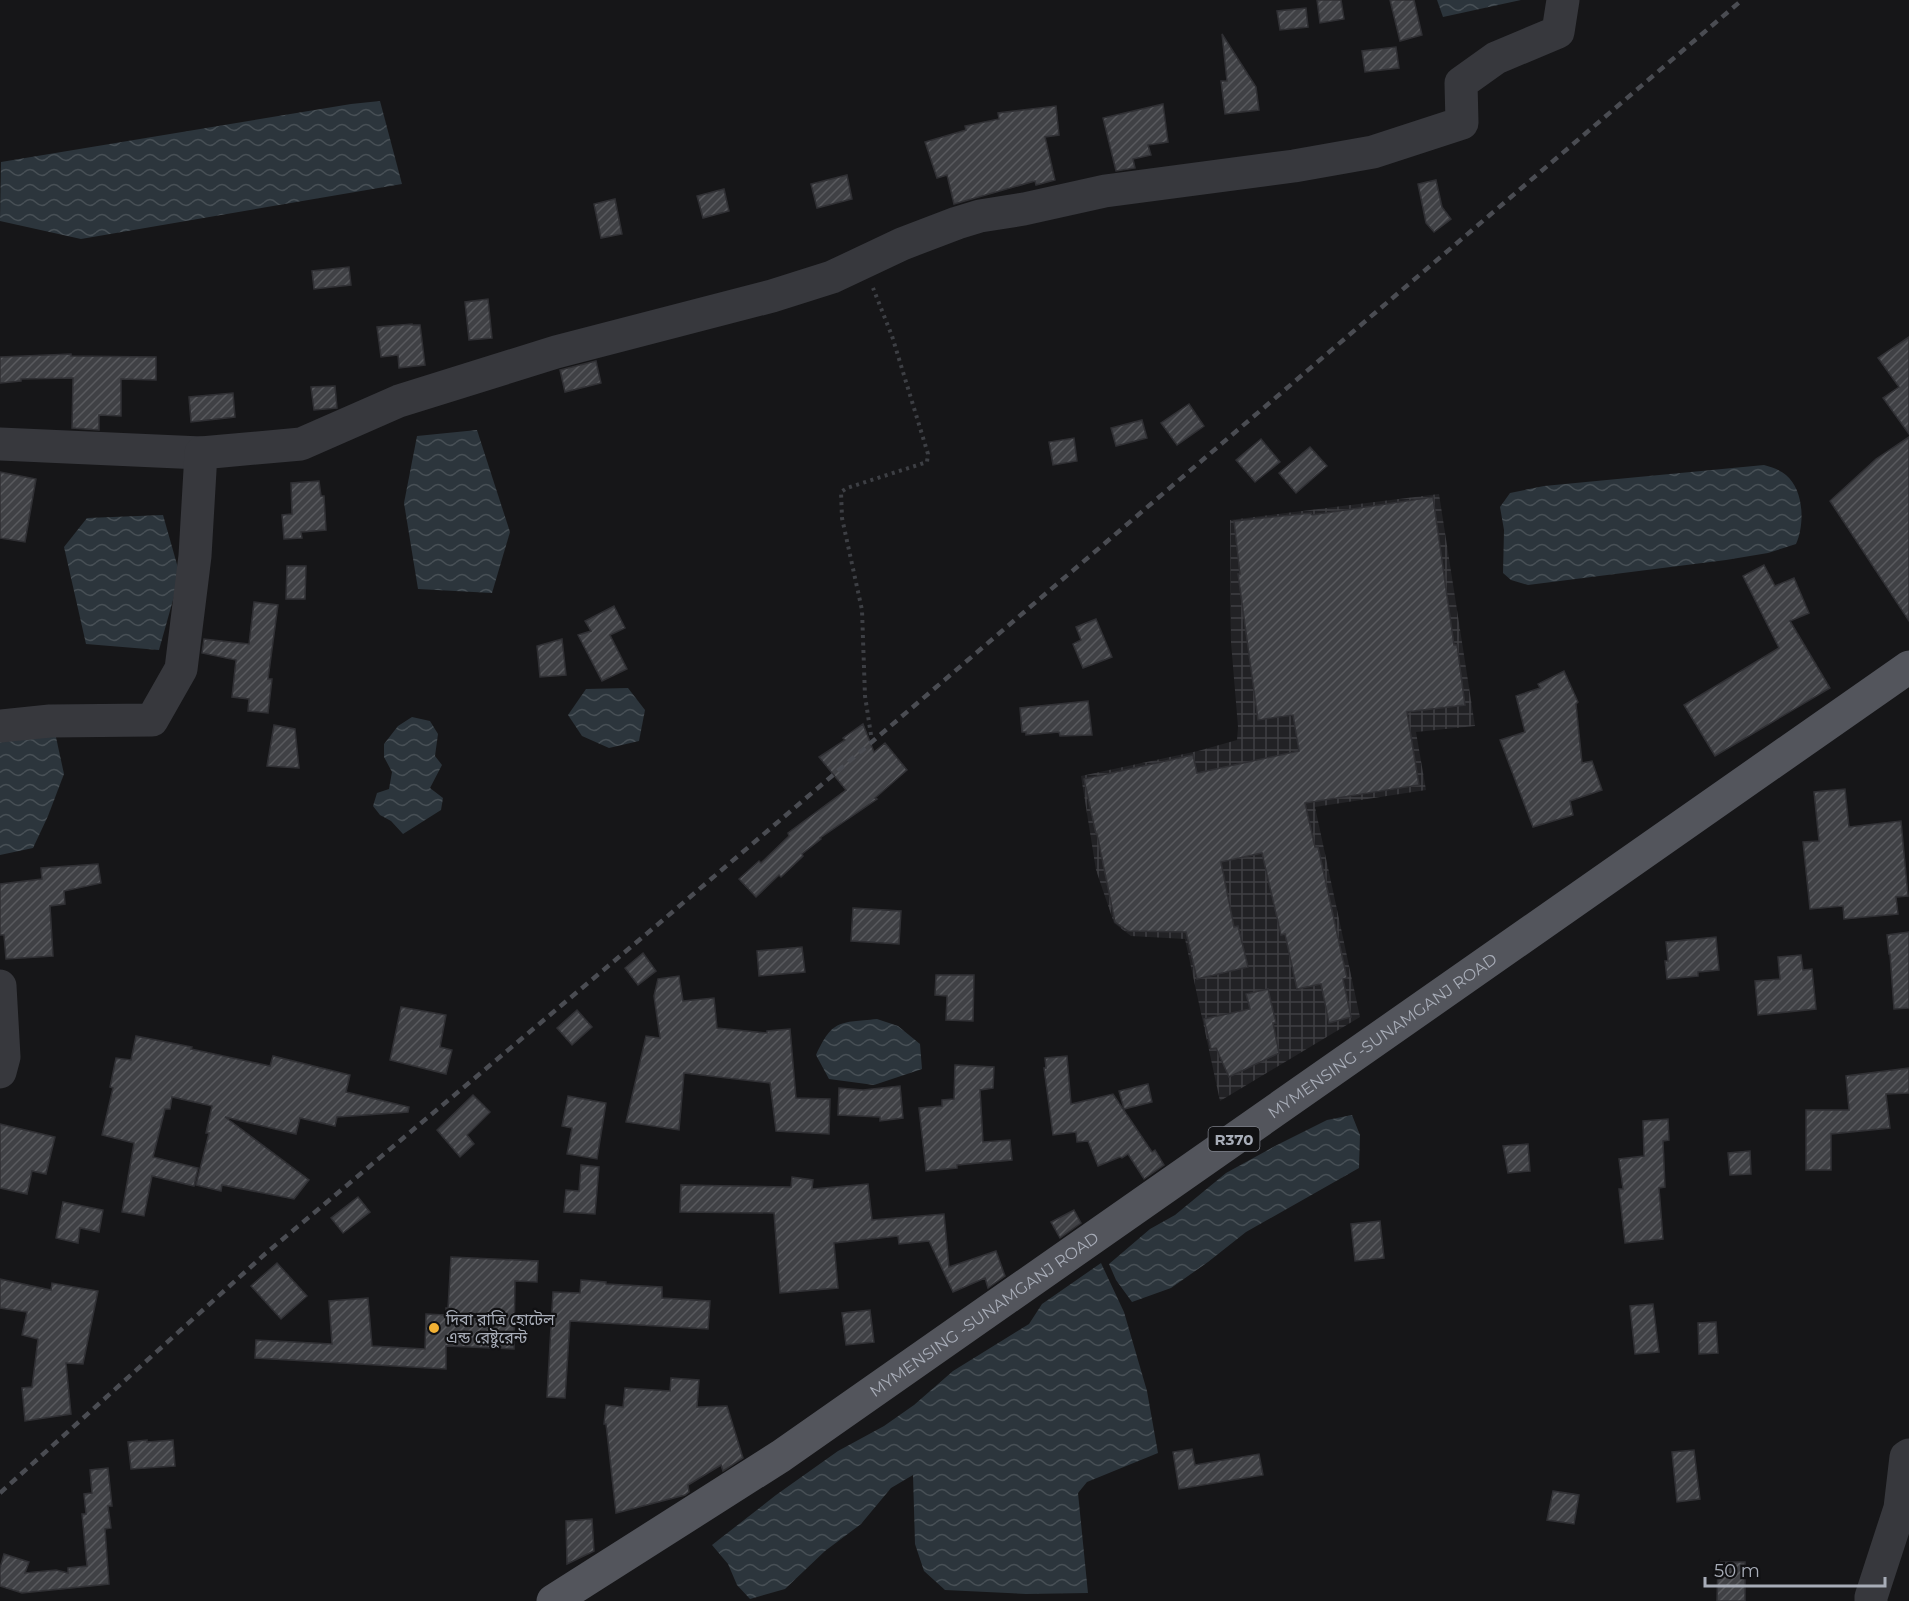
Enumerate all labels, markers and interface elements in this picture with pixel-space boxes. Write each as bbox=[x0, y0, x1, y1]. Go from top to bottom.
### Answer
street label: MYMENSING -SUNAMGANJ ROAD bbox=[1264, 949, 1500, 1122]
road number: R370 bbox=[1208, 1127, 1260, 1151]
street label: MYMENSING -SUNAMGANJ ROAD bbox=[866, 1227, 1102, 1401]
place label: দিবা রাত্রি হোটেল এন্ড রেষ্টুরেন্ট bbox=[445, 1310, 555, 1348]
marker: দিবা রাত্রি হোটেল এন্ড রেষ্টুরেন্ট bbox=[427, 1321, 441, 1335]
scale bar bbox=[1705, 1550, 1885, 1588]
text: 50 m bbox=[1714, 1560, 1760, 1582]

